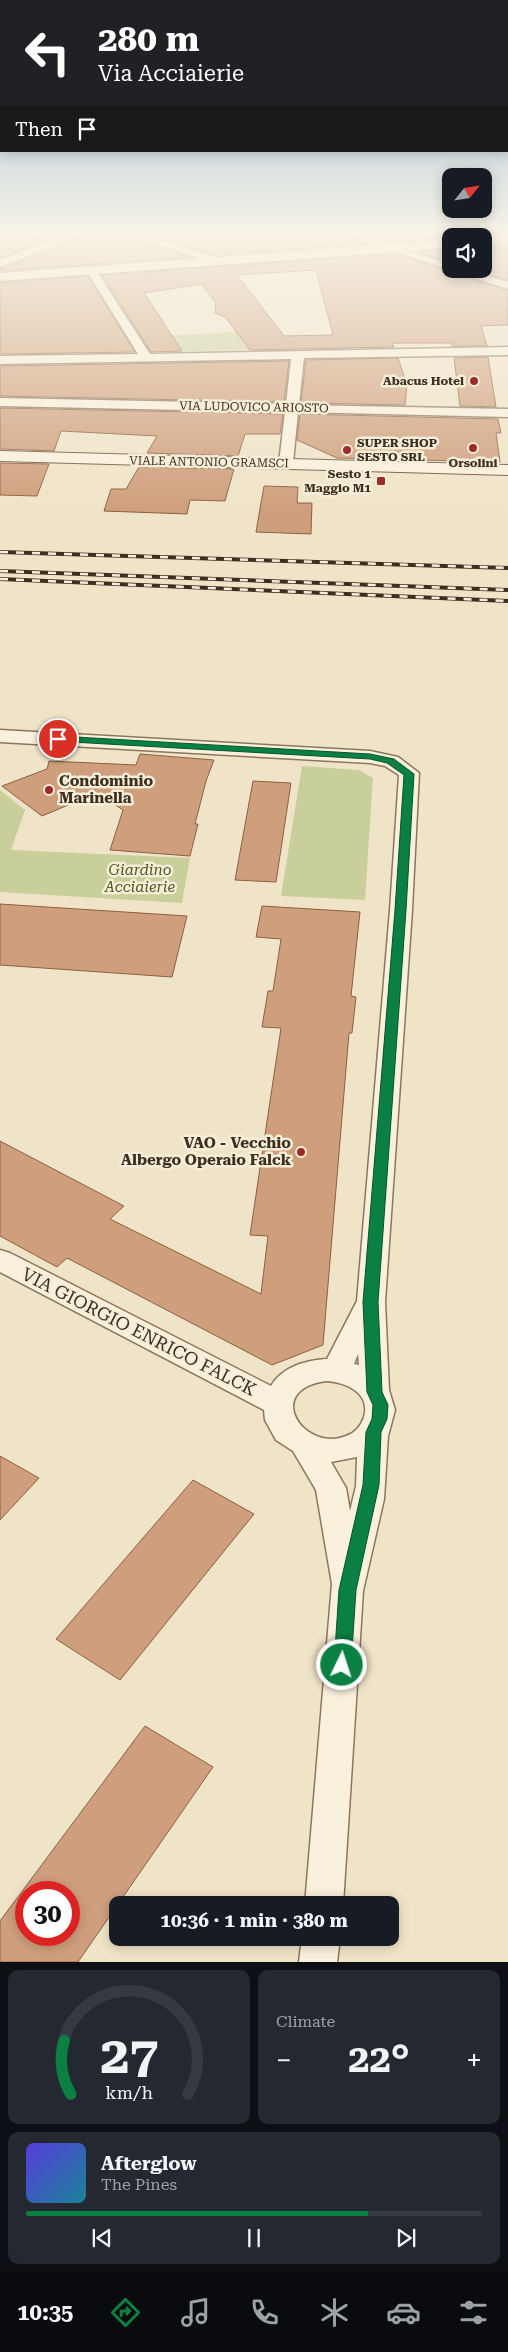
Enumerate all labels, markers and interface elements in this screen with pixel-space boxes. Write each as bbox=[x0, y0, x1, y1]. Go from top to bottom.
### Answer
text: 280 m bbox=[98, 19, 199, 60]
icon: left bbox=[15, 20, 80, 85]
text: Via Acciaierie bbox=[98, 61, 244, 86]
icon: arrive bbox=[73, 115, 101, 143]
text: Then bbox=[15, 118, 63, 141]
north arrow bbox=[442, 168, 492, 218]
map controls bbox=[442, 168, 492, 278]
button: sound bbox=[442, 228, 492, 278]
place label: Abacus Hotel bbox=[383, 374, 464, 388]
marker: Abacus Hotel bbox=[468, 375, 480, 387]
street label: VIA LUDOVICO ARIOSTO bbox=[179, 399, 329, 415]
place label: SUPER SHOP SESTO SRL bbox=[357, 436, 438, 464]
marker: Orsolini bbox=[467, 442, 479, 454]
marker: SUPER SHOP SESTO SRL bbox=[341, 444, 353, 456]
street label: VIALE ANTONIO GRAMSCI bbox=[129, 454, 289, 470]
place label: Orsolini bbox=[448, 456, 498, 470]
place label: Sesto 1 Maggio M1 bbox=[304, 467, 371, 495]
marker: Sesto 1 Maggio M1 bbox=[375, 475, 387, 487]
pin bbox=[37, 718, 79, 760]
icon: arrive bbox=[44, 725, 72, 753]
place label: Condominio Marinella bbox=[59, 772, 154, 807]
marker: Condominio Marinella bbox=[43, 784, 55, 796]
park label: Giardino Acciaierie bbox=[104, 861, 176, 896]
place label: VAO - Vecchio Albergo Operaio Falck bbox=[121, 1134, 292, 1169]
marker: VAO - Vecchio Albergo Operaio Falck bbox=[295, 1146, 307, 1158]
street label: VIA GIORGIO ENRICO FALCK bbox=[19, 1263, 260, 1400]
position arrow bbox=[315, 1638, 367, 1690]
speed limit sign: 30 bbox=[15, 1881, 80, 1946]
text: 10:36 · 1 min · 380 m bbox=[160, 1909, 348, 1932]
text: Climate bbox=[276, 2012, 335, 2031]
text: 27 bbox=[100, 2025, 158, 2086]
text: 22° bbox=[348, 2037, 410, 2081]
text: − bbox=[276, 2044, 292, 2077]
text: + bbox=[466, 2044, 482, 2077]
text: km/h bbox=[105, 2082, 153, 2103]
text: Afterglow bbox=[101, 2152, 197, 2175]
text: The Pines bbox=[101, 2175, 177, 2194]
icon: previous bbox=[88, 2224, 116, 2252]
icon: pause bbox=[240, 2224, 268, 2252]
icon: next bbox=[392, 2224, 420, 2252]
icon: directions bbox=[108, 2295, 143, 2330]
icon: music bbox=[178, 2295, 213, 2330]
icon: phone bbox=[247, 2295, 282, 2330]
icon: climate bbox=[317, 2295, 352, 2330]
icon: car bbox=[386, 2295, 421, 2330]
icon: filters bbox=[456, 2295, 491, 2330]
text: 10:35 bbox=[17, 2300, 73, 2325]

